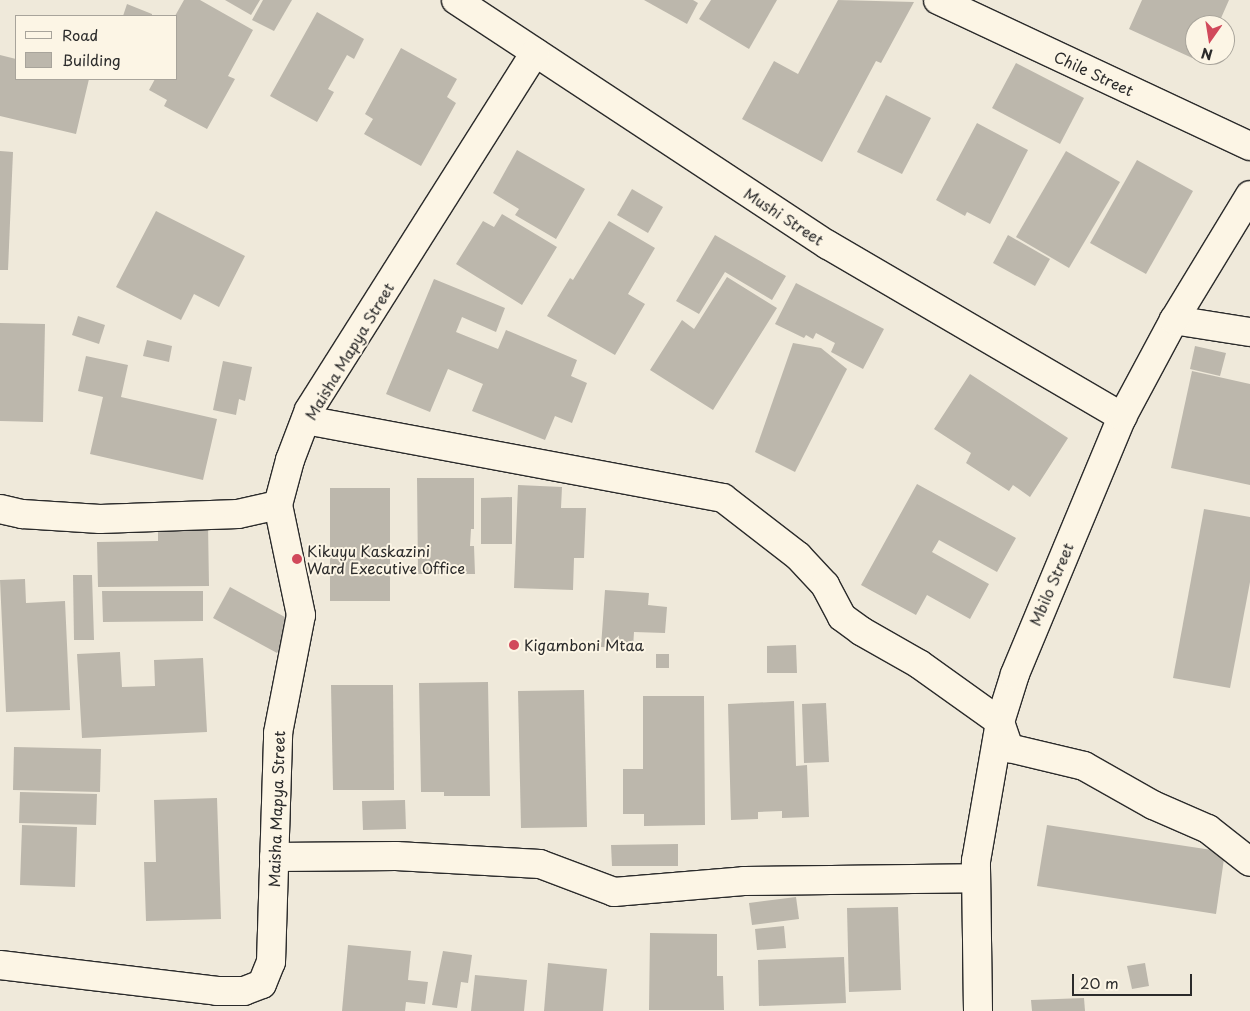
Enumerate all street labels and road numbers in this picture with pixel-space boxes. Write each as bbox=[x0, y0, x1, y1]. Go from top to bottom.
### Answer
street label: Chile Street bbox=[1051, 47, 1137, 99]
street label: Mushi Street bbox=[741, 183, 827, 249]
street label: Maisha Mapya Street bbox=[301, 279, 397, 423]
street label: Mbilo Street bbox=[1025, 540, 1077, 628]
street label: Maisha Mapya Street bbox=[264, 730, 288, 888]

